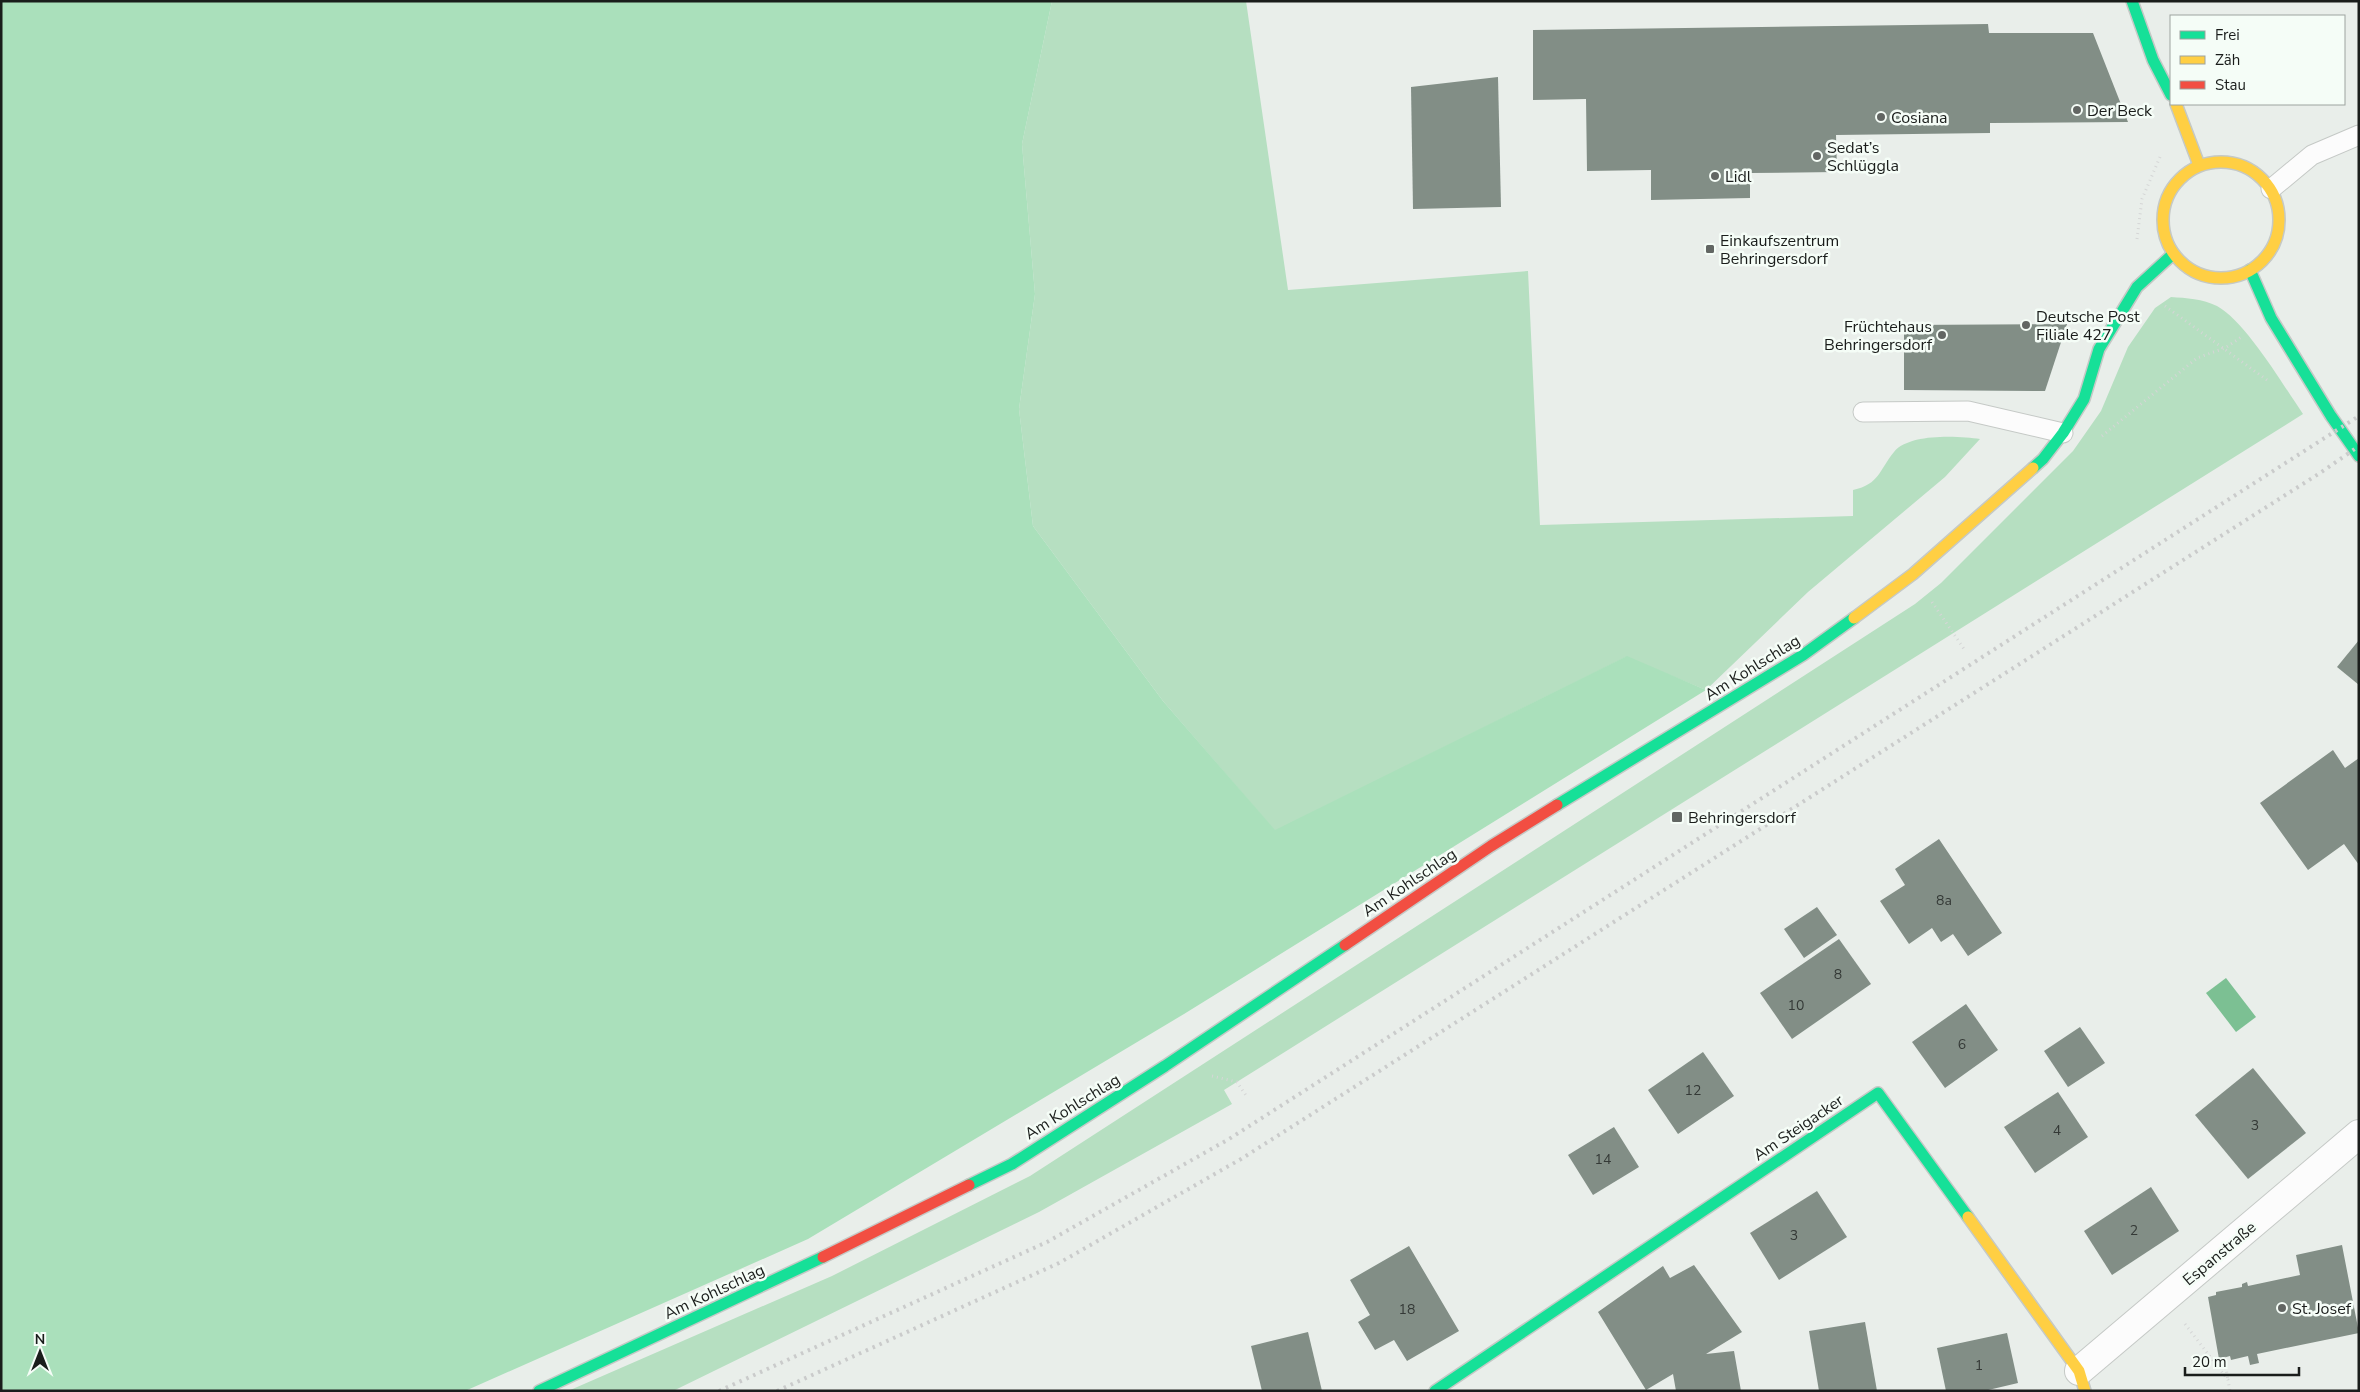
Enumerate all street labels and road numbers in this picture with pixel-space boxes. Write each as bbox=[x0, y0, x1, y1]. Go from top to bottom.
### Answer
street label: Am Kohlschlag bbox=[1701, 630, 1804, 706]
street label: Am Kohlschlag bbox=[1358, 843, 1461, 922]
street label: Am Kohlschlag bbox=[1021, 1069, 1124, 1145]
street label: Am Steigacker bbox=[1749, 1089, 1848, 1166]
street label: Espanstraße bbox=[2178, 1217, 2261, 1291]
street label: Am Kohlschlag bbox=[661, 1259, 768, 1325]

